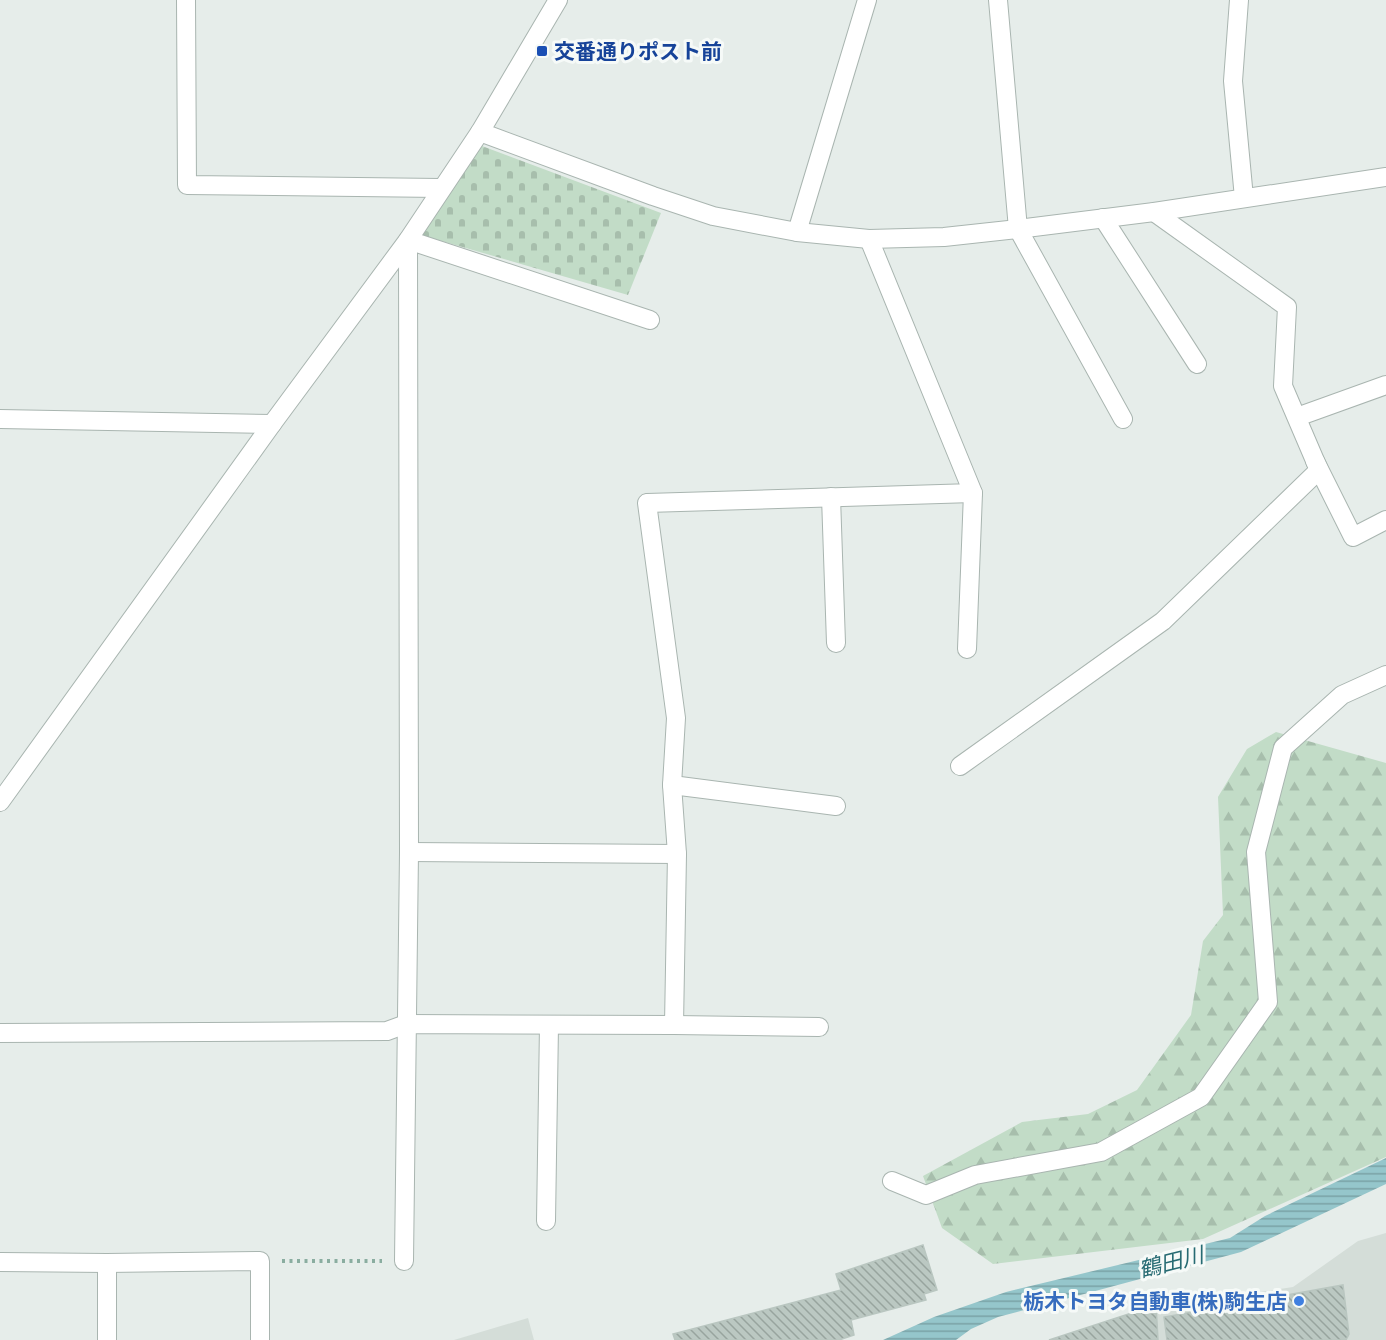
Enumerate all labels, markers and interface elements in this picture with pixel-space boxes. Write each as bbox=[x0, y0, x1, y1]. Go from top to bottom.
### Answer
place label: 交番通りポスト前 bbox=[554, 38, 722, 65]
marker: 交番通りポスト前 bbox=[535, 44, 549, 58]
water label: 鶴田川 bbox=[1136, 1240, 1208, 1284]
place label: 栃木トヨタ自動車(株)駒生店 bbox=[1023, 1288, 1287, 1315]
marker: 栃木トヨタ自動車(株)駒生店 bbox=[1292, 1294, 1306, 1308]

